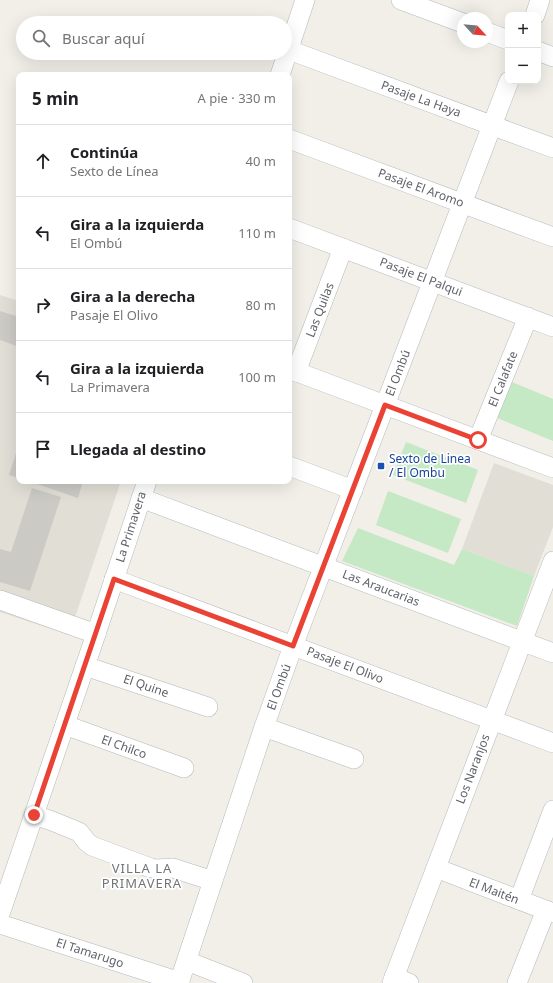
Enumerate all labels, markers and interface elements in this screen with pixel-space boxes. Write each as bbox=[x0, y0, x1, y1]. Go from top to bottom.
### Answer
north arrow bbox=[457, 12, 493, 48]
map controls bbox=[505, 12, 541, 84]
button: + bbox=[505, 12, 541, 48]
search box bbox=[16, 16, 292, 60]
icon: search bbox=[30, 27, 52, 49]
text: Buscar aquí bbox=[62, 28, 145, 48]
button: − bbox=[505, 48, 541, 84]
street label: Pasaje La Haya bbox=[379, 76, 464, 121]
text: 5 min bbox=[32, 87, 79, 110]
text: A pie · 330 m bbox=[198, 89, 276, 107]
text: Continúa bbox=[70, 142, 138, 162]
icon: ahead bbox=[32, 150, 54, 172]
text: 40 m bbox=[246, 152, 276, 170]
text: Sexto de Línea bbox=[70, 162, 159, 180]
street label: Pasaje El Aromo bbox=[376, 164, 467, 211]
text: Gira a la izquierda bbox=[70, 214, 204, 234]
icon: left bbox=[32, 222, 54, 244]
text: 110 m bbox=[238, 224, 276, 242]
text: El Ombú bbox=[70, 234, 122, 252]
street label: Pasaje El Palqui bbox=[377, 253, 465, 300]
street label: Las Quilas bbox=[301, 280, 338, 340]
text: Gira a la derecha bbox=[70, 286, 195, 306]
icon: right bbox=[32, 294, 54, 316]
text: 80 m bbox=[246, 296, 276, 314]
text: Pasaje El Olivo bbox=[70, 306, 158, 324]
street label: El Ombú bbox=[381, 347, 414, 398]
street label: El Calafate bbox=[484, 348, 522, 409]
text: Gira a la izquierda bbox=[70, 358, 204, 378]
icon: left bbox=[32, 366, 54, 388]
text: 100 m bbox=[238, 368, 276, 386]
text: La Primavera bbox=[70, 378, 150, 396]
route start bbox=[469, 431, 487, 449]
icon: arrive bbox=[32, 438, 54, 460]
text: Llegada al destino bbox=[70, 439, 206, 459]
place label: Sexto de Linea / El Ombu bbox=[389, 450, 471, 481]
marker: Sexto de Linea / El Ombu bbox=[376, 461, 386, 471]
street label: La Primavera bbox=[111, 489, 150, 565]
street label: Las Araucarias bbox=[340, 565, 422, 610]
street label: Pasaje El Olivo bbox=[304, 642, 386, 687]
street label: El Ombú bbox=[262, 661, 295, 712]
street label: El Quine bbox=[121, 670, 171, 701]
street label: El Chilco bbox=[99, 730, 149, 763]
street label: Los Naranjos bbox=[451, 731, 494, 806]
route end bbox=[25, 806, 43, 824]
district label: VILLA LA PRIMAVERA bbox=[102, 859, 182, 892]
street label: El Maitén bbox=[467, 873, 522, 908]
street label: El Tamarugo bbox=[54, 934, 126, 971]

